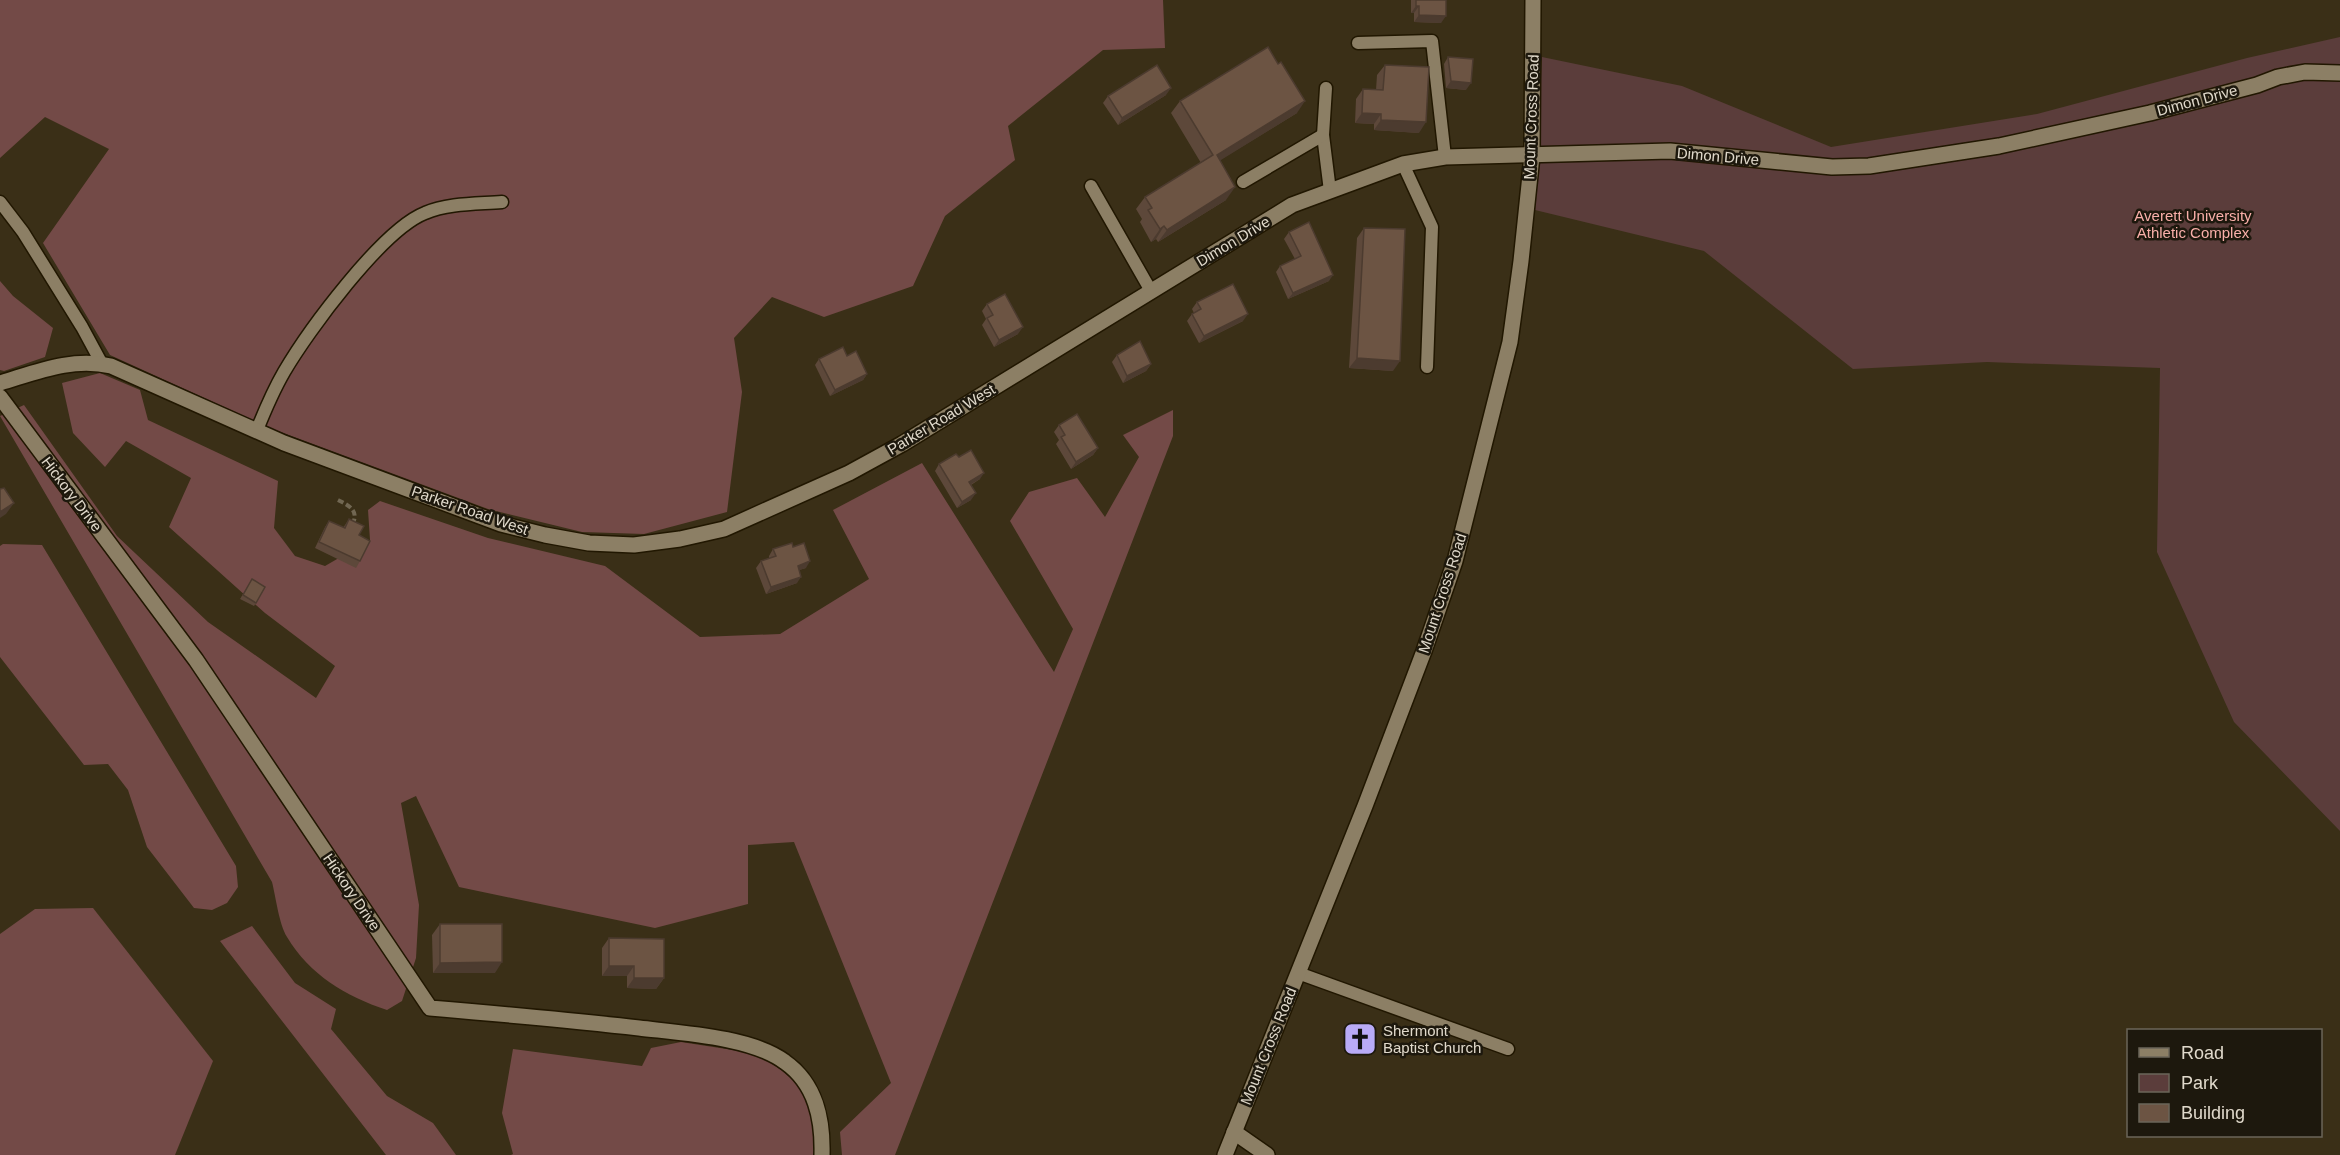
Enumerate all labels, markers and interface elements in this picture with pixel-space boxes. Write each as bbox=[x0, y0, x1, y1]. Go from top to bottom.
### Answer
street label: Mount Cross Road bbox=[1520, 54, 1542, 180]
street label: Dimon Drive bbox=[2155, 81, 2239, 119]
street label: Dimon Drive bbox=[1676, 144, 1760, 168]
park label: Averett University Athletic Complex bbox=[2134, 207, 2252, 241]
street label: Dimon Drive bbox=[1193, 212, 1273, 270]
street label: Parker Road West bbox=[884, 380, 998, 458]
street label: Hickory Drive bbox=[38, 453, 106, 535]
street label: Parker Road West bbox=[409, 482, 531, 538]
street label: Mount Cross Road bbox=[1415, 531, 1469, 655]
street label: Hickory Drive bbox=[320, 850, 384, 934]
street label: Mount Cross Road bbox=[1237, 985, 1299, 1107]
church icon: Shermont Baptist Church bbox=[1342, 1021, 1378, 1057]
place label: Shermont Baptist Church bbox=[1383, 1022, 1481, 1056]
legend bbox=[2127, 1029, 2322, 1137]
text: Road bbox=[2181, 1043, 2224, 1063]
text: Park bbox=[2181, 1073, 2219, 1093]
text: Building bbox=[2181, 1103, 2245, 1123]

